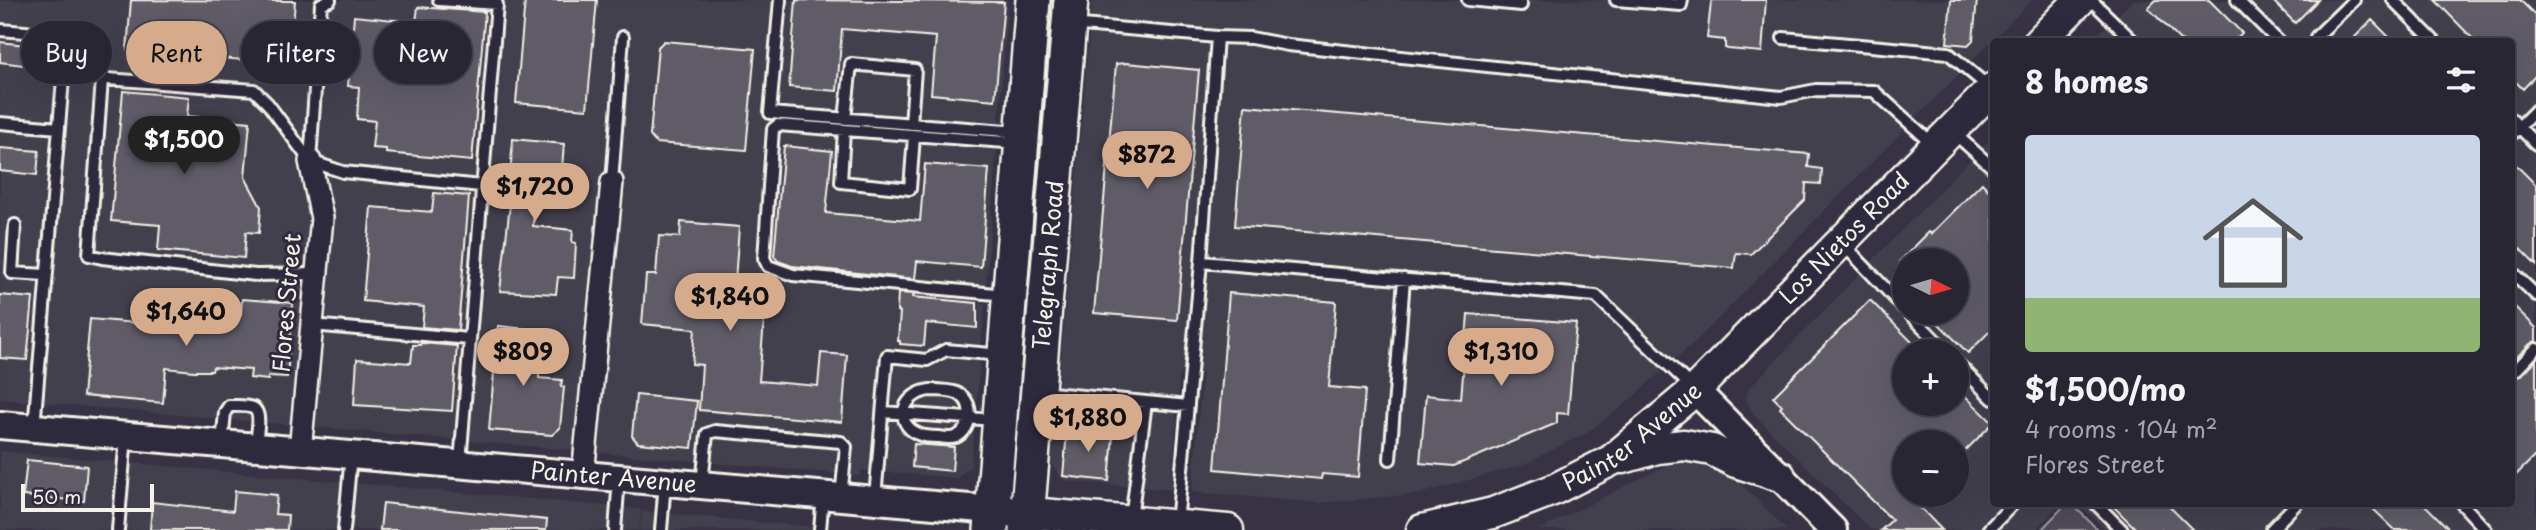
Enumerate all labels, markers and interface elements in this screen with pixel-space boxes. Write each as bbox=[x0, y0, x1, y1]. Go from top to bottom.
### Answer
chip: Buy bbox=[21, 21, 112, 84]
chip: Rent bbox=[126, 21, 227, 84]
chip: Filters bbox=[241, 21, 360, 84]
chip: New bbox=[374, 21, 472, 84]
text: 8 homes bbox=[2025, 58, 2148, 103]
icon: filters bbox=[2442, 61, 2480, 99]
pin: $1,500 bbox=[127, 116, 241, 176]
text: $1,500 bbox=[144, 121, 224, 156]
pin: $872 bbox=[1106, 132, 1188, 191]
text: $872 bbox=[1118, 136, 1176, 171]
street label: Los Nietos Road bbox=[1770, 163, 1917, 311]
pin: $1,720 bbox=[478, 164, 592, 223]
text: $1,720 bbox=[496, 168, 574, 203]
street label: Telegraph Road bbox=[1022, 179, 1072, 351]
icon: home bbox=[2190, 180, 2316, 306]
street label: Flores Street bbox=[262, 232, 309, 374]
north arrow bbox=[1892, 248, 1969, 326]
map controls bbox=[1892, 248, 1969, 507]
pin: $1,840 bbox=[673, 274, 787, 333]
text: $1,840 bbox=[691, 278, 769, 313]
pin: $1,640 bbox=[129, 288, 243, 348]
text: $1,640 bbox=[146, 293, 226, 328]
pin: $809 bbox=[482, 328, 564, 388]
pin: $1,310 bbox=[1444, 328, 1558, 388]
text: $809 bbox=[493, 333, 553, 368]
text: $1,310 bbox=[1464, 333, 1538, 368]
button: + bbox=[1892, 339, 1969, 416]
text: $1,500/mo bbox=[2025, 366, 2186, 411]
street label: Painter Avenue bbox=[1555, 373, 1709, 499]
pin: $1,880 bbox=[1031, 394, 1145, 454]
text: $1,880 bbox=[1049, 399, 1127, 434]
text: 4 rooms · 104 m² bbox=[2025, 411, 2218, 446]
button: − bbox=[1892, 430, 1969, 507]
text: Flores Street bbox=[2025, 446, 2165, 481]
street label: Painter Avenue bbox=[529, 452, 698, 501]
scale bar bbox=[21, 481, 154, 513]
text: 50 m bbox=[32, 482, 81, 510]

